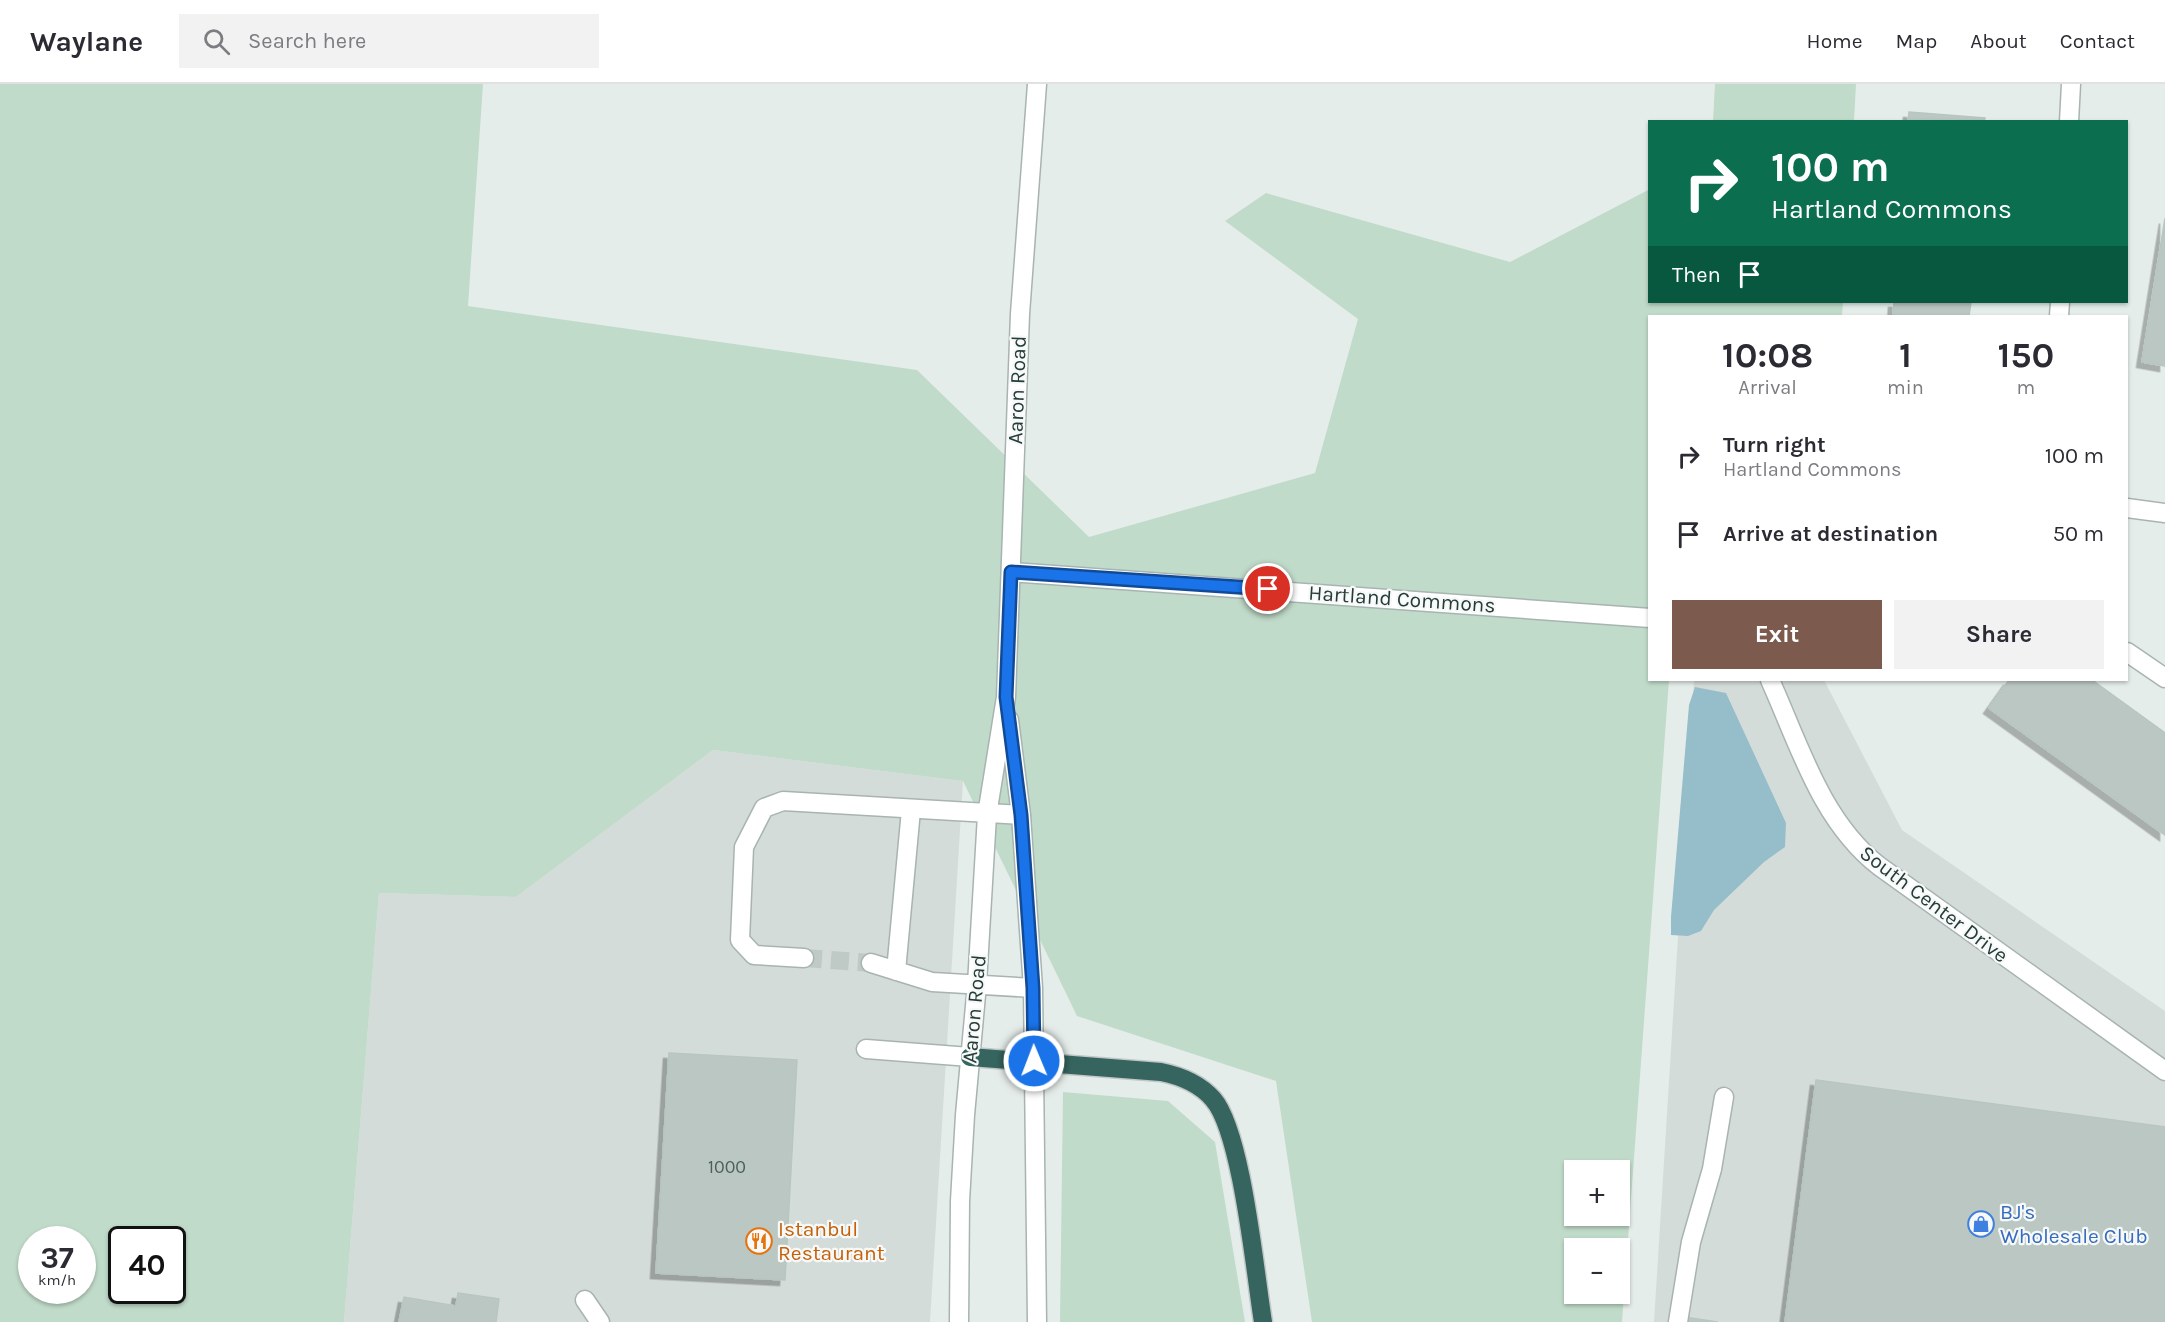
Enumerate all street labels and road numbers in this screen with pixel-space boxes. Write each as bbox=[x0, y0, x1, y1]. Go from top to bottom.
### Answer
street label: Aaron Road bbox=[1003, 335, 1031, 445]
street label: Hartland Commons bbox=[1308, 580, 1496, 618]
street label: South Center Drive bbox=[1855, 841, 2013, 967]
street label: Aaron Road bbox=[957, 954, 991, 1064]

